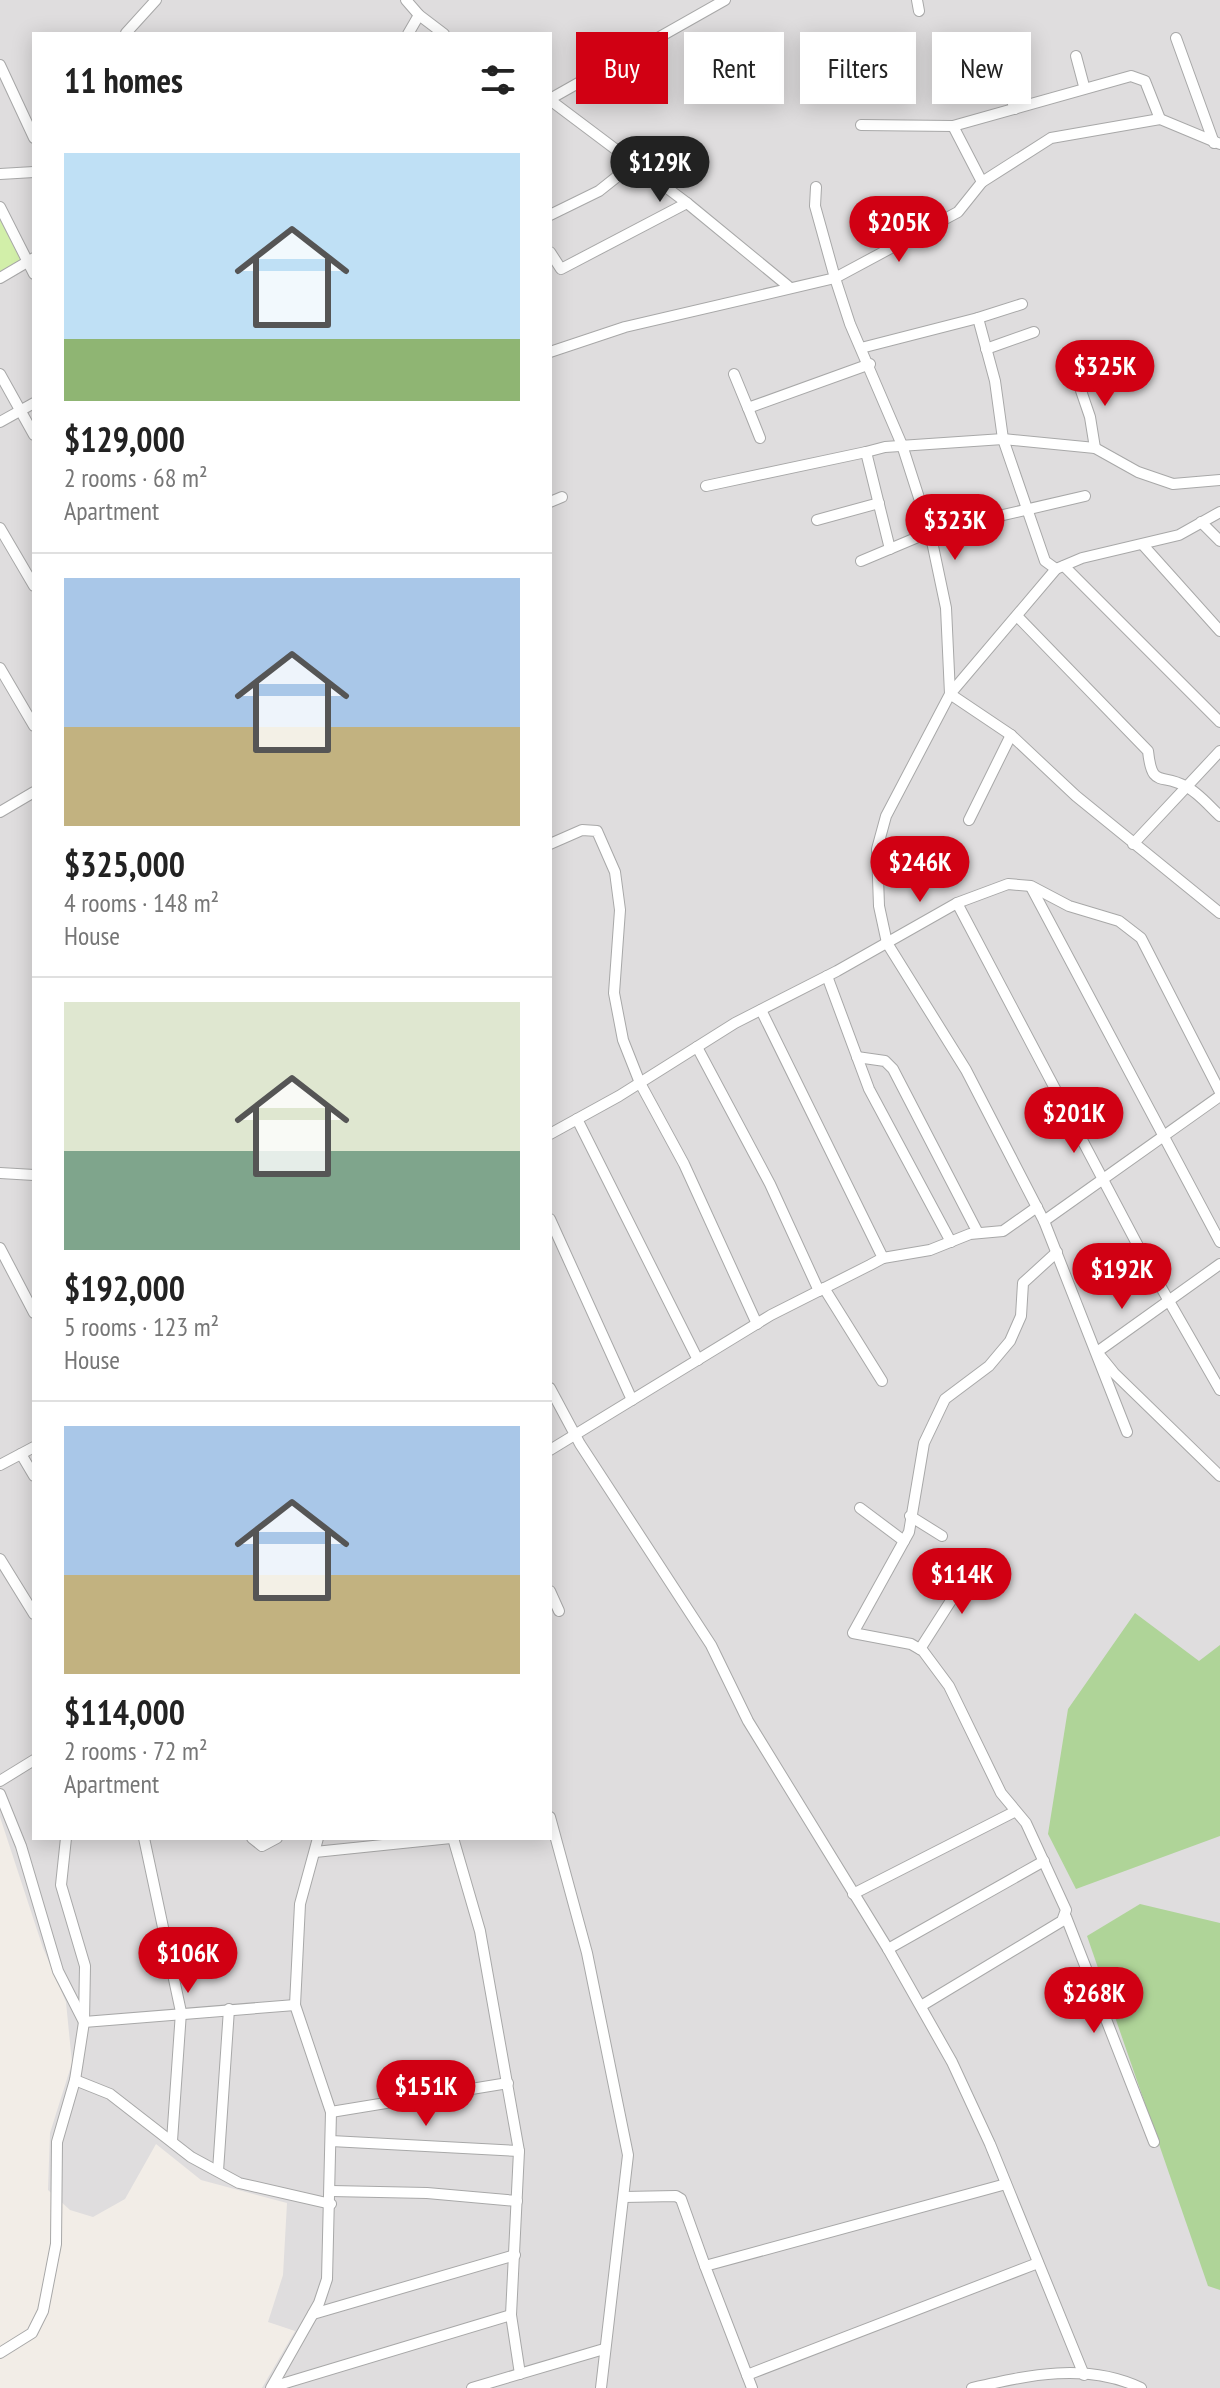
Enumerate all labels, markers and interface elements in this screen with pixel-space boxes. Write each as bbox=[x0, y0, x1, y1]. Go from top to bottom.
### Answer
chip: Buy bbox=[576, 32, 668, 104]
chip: Rent bbox=[684, 32, 784, 104]
chip: Filters bbox=[800, 32, 916, 104]
chip: New bbox=[932, 32, 1031, 104]
text: 11 homes bbox=[64, 58, 183, 102]
icon: filters bbox=[476, 58, 520, 102]
pin: $129K bbox=[604, 136, 716, 204]
text: $129K bbox=[628, 145, 692, 178]
pin: $205K bbox=[843, 196, 955, 264]
icon: home bbox=[220, 205, 364, 349]
text: $205K bbox=[867, 205, 931, 238]
pin: $325K bbox=[1049, 340, 1161, 408]
text: $325K bbox=[1073, 349, 1137, 382]
text: $129,000 bbox=[64, 417, 185, 461]
text: 2 rooms · 68 m² bbox=[64, 461, 208, 494]
text: Apartment bbox=[64, 494, 159, 527]
pin: $323K bbox=[899, 494, 1011, 562]
text: $323K bbox=[923, 503, 987, 536]
icon: home bbox=[220, 630, 364, 774]
pin: $246K bbox=[864, 836, 976, 904]
text: $325,000 bbox=[64, 842, 185, 886]
text: $246K bbox=[888, 845, 952, 878]
text: 4 rooms · 148 m² bbox=[64, 886, 219, 919]
text: House bbox=[64, 919, 120, 952]
icon: home bbox=[220, 1054, 364, 1198]
pin: $201K bbox=[1018, 1087, 1130, 1155]
text: $201K bbox=[1042, 1096, 1106, 1129]
pin: $192K bbox=[1066, 1243, 1178, 1311]
text: $192K bbox=[1090, 1252, 1154, 1285]
text: $192,000 bbox=[64, 1266, 185, 1310]
text: 5 rooms · 123 m² bbox=[64, 1310, 219, 1343]
text: House bbox=[64, 1343, 120, 1376]
icon: home bbox=[220, 1478, 364, 1622]
pin: $114K bbox=[906, 1548, 1018, 1616]
text: $114K bbox=[930, 1557, 994, 1590]
text: $114,000 bbox=[64, 1690, 185, 1734]
text: 2 rooms · 72 m² bbox=[64, 1734, 208, 1767]
text: Apartment bbox=[64, 1767, 159, 1800]
pin: $106K bbox=[132, 1927, 244, 1995]
text: $106K bbox=[156, 1936, 220, 1969]
pin: $268K bbox=[1038, 1967, 1150, 2035]
text: $268K bbox=[1062, 1976, 1126, 2009]
pin: $151K bbox=[370, 2060, 482, 2128]
text: $151K bbox=[394, 2069, 458, 2102]

